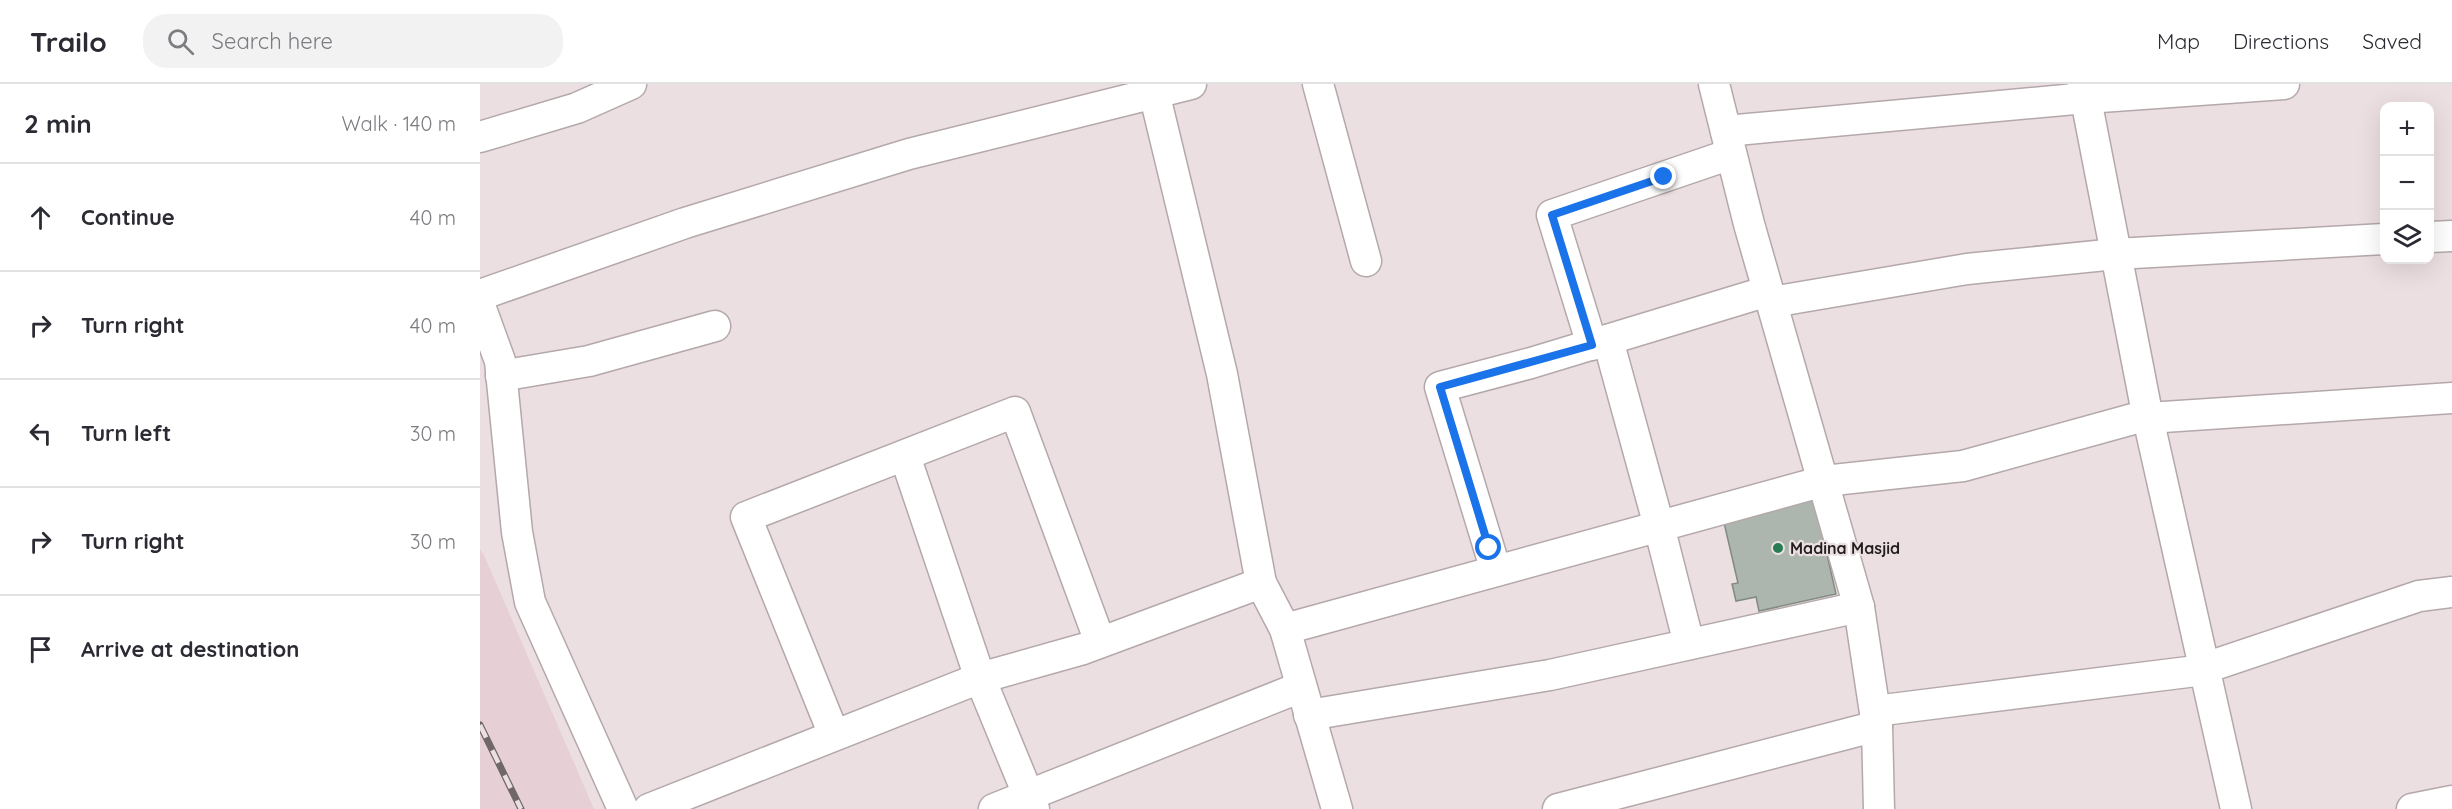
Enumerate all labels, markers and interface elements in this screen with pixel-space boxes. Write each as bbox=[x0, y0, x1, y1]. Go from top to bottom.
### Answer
search box bbox=[143, 14, 563, 68]
text: Trailo bbox=[30, 24, 107, 59]
icon: search bbox=[164, 25, 197, 58]
text: Search here bbox=[212, 27, 333, 55]
text: Map bbox=[2157, 28, 2200, 54]
text: Directions bbox=[2233, 28, 2329, 54]
text: Saved bbox=[2362, 28, 2422, 54]
map controls bbox=[2380, 102, 2434, 264]
button: + bbox=[2380, 102, 2434, 156]
text: 2 min bbox=[24, 107, 92, 140]
text: Walk · 140 m bbox=[341, 111, 456, 136]
button: − bbox=[2380, 156, 2434, 210]
route end bbox=[1650, 163, 1676, 189]
icon: ahead bbox=[24, 201, 57, 234]
text: Continue bbox=[81, 203, 175, 231]
text: 40 m bbox=[410, 205, 456, 230]
button: layers bbox=[2380, 210, 2434, 264]
icon: right bbox=[24, 309, 57, 342]
text: Turn right bbox=[81, 311, 185, 339]
text: 40 m bbox=[410, 313, 456, 338]
icon: left bbox=[24, 417, 57, 450]
text: Turn left bbox=[81, 419, 171, 447]
text: 30 m bbox=[410, 421, 456, 446]
icon: right bbox=[24, 525, 57, 558]
text: Turn right bbox=[81, 527, 185, 555]
text: 30 m bbox=[410, 529, 456, 554]
route start bbox=[1475, 534, 1501, 560]
place label: Madina Masjid bbox=[1790, 538, 1900, 558]
marker: Madina Masjid bbox=[1771, 541, 1785, 555]
icon: arrive bbox=[24, 633, 57, 666]
text: Arrive at destination bbox=[81, 635, 299, 663]

